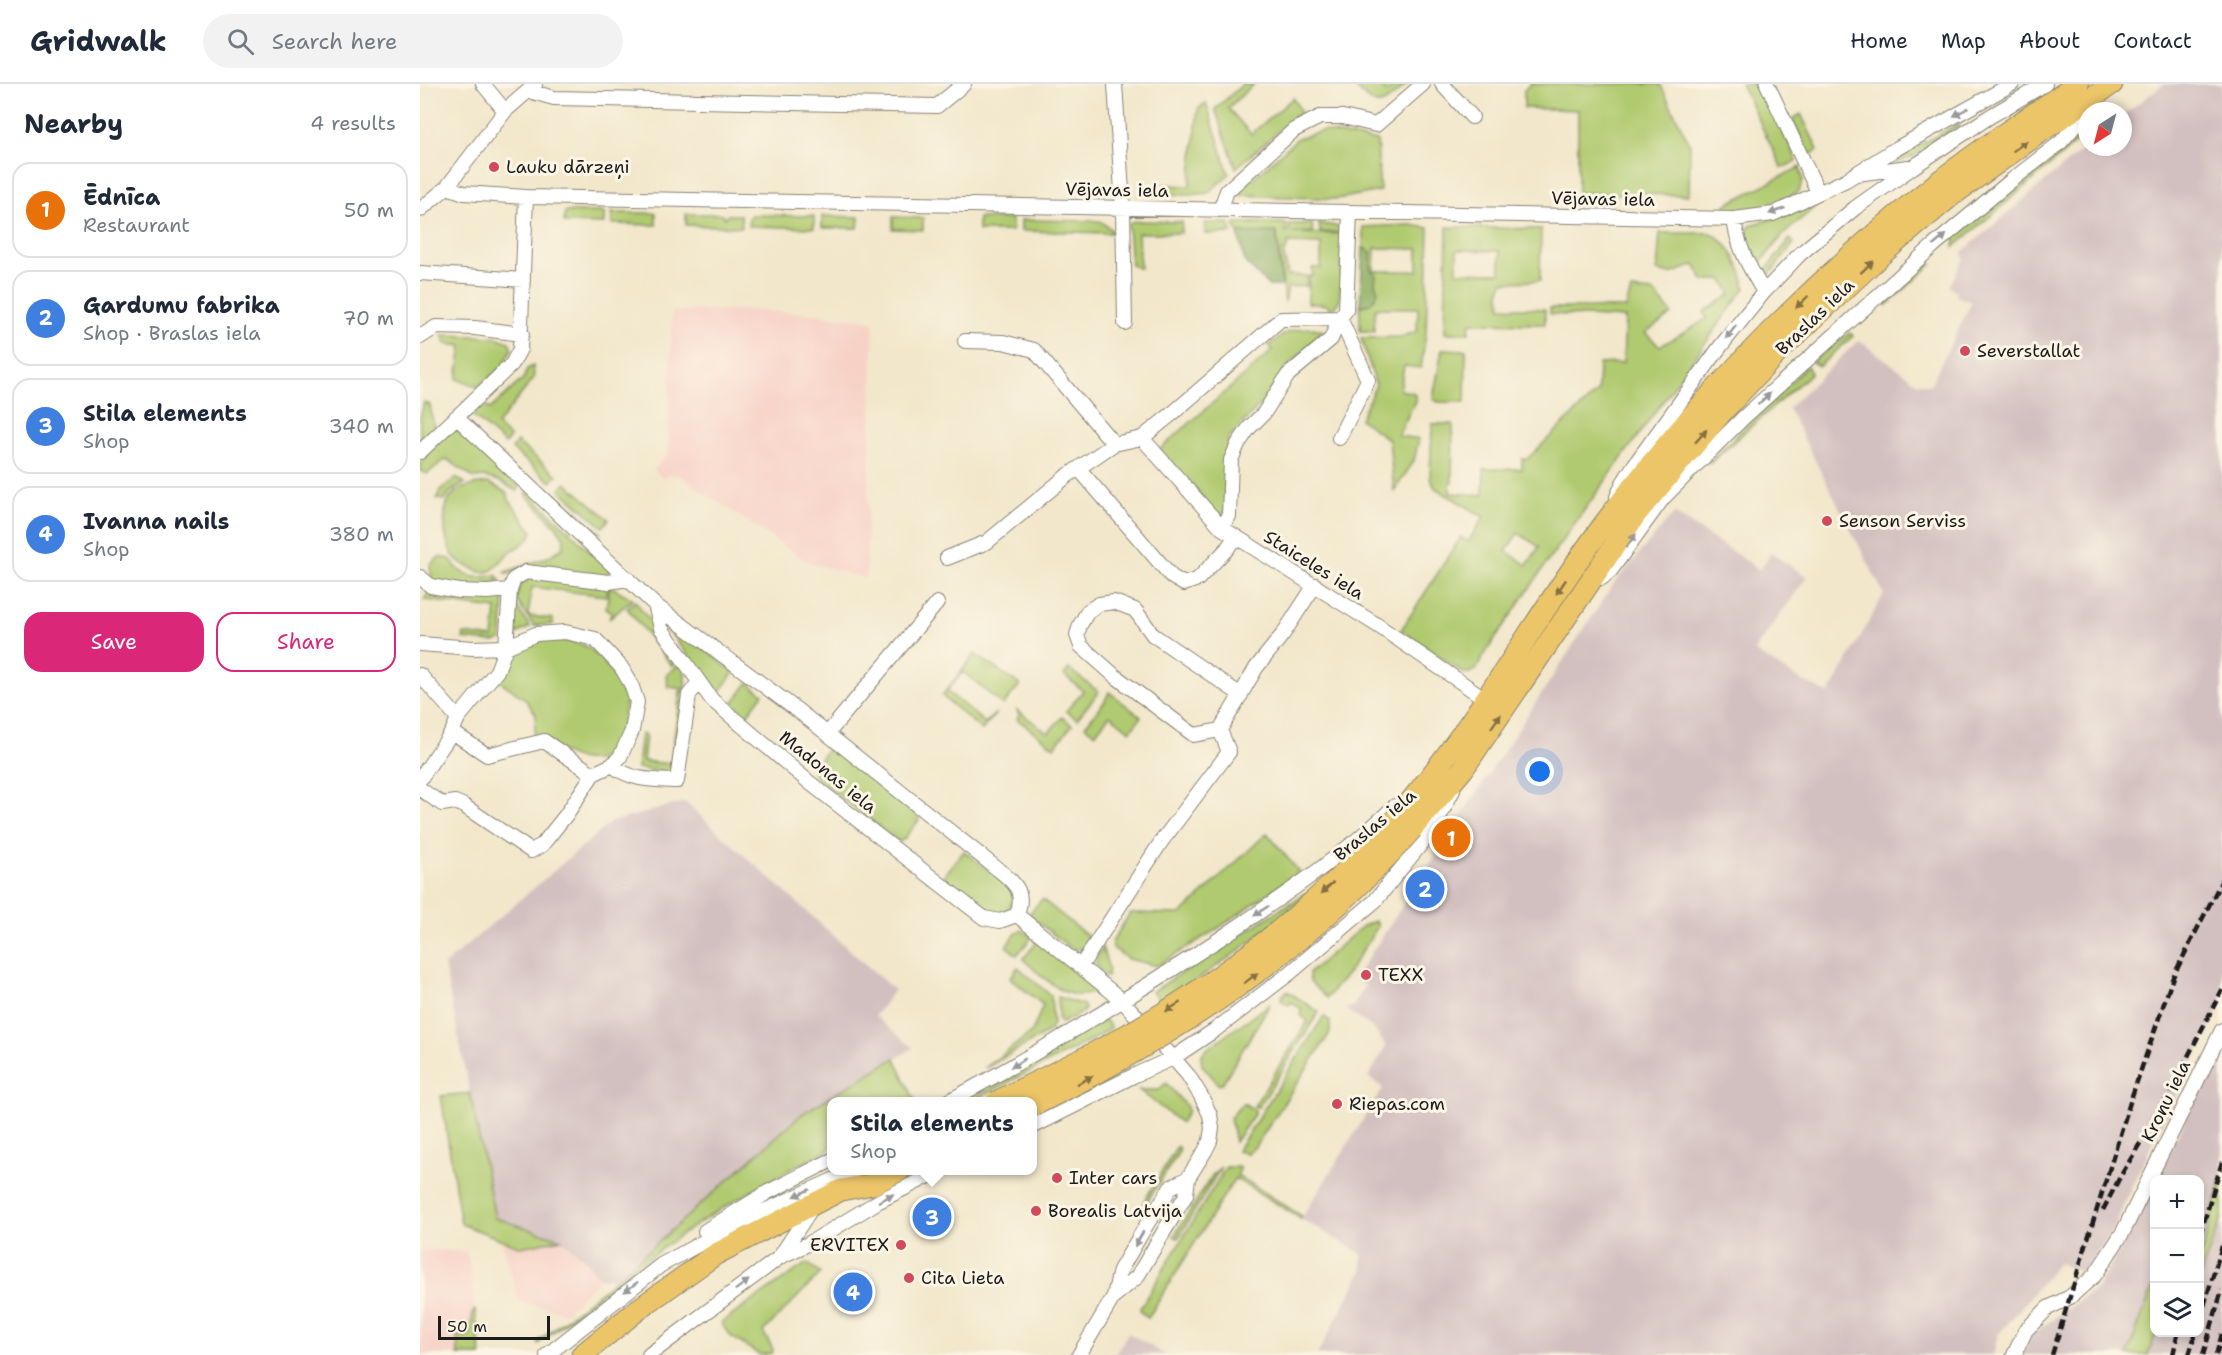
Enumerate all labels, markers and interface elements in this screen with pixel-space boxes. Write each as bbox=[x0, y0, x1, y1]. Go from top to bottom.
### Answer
search box bbox=[203, 14, 623, 68]
text: Gridwalk bbox=[30, 22, 167, 60]
icon: search bbox=[224, 25, 257, 58]
text: Search here bbox=[272, 27, 398, 56]
text: Home bbox=[1850, 27, 1908, 55]
text: Map bbox=[1941, 27, 1986, 55]
text: About bbox=[2019, 27, 2080, 55]
text: Contact bbox=[2113, 27, 2192, 55]
north arrow bbox=[2078, 102, 2132, 156]
text: Nearby bbox=[24, 106, 123, 141]
one-way arrow bbox=[1952, 107, 1969, 117]
text: 4 results bbox=[310, 110, 396, 136]
one-way arrow bbox=[2011, 140, 2027, 152]
place label: Lauku dārzeņi bbox=[506, 155, 630, 179]
marker: Lauku dārzeņi bbox=[487, 160, 501, 174]
street label: Vējavas iela bbox=[1065, 177, 1169, 203]
text: Ēdnīca bbox=[83, 183, 160, 212]
street label: Vējavas iela bbox=[1551, 186, 1655, 212]
text: 1 bbox=[41, 197, 50, 223]
text: 50 m bbox=[344, 197, 394, 223]
one-way arrow bbox=[1768, 206, 1786, 216]
text: Restaurant bbox=[83, 212, 190, 238]
one-way arrow bbox=[1932, 234, 1948, 247]
one-way arrow bbox=[1859, 261, 1874, 274]
street label: Braslas iela bbox=[1770, 273, 1860, 361]
text: Gardumu fabrika bbox=[83, 291, 280, 320]
one-way arrow bbox=[1794, 295, 1809, 309]
text: 2 bbox=[39, 305, 53, 331]
text: 70 m bbox=[342, 305, 394, 331]
text: Shop · Braslas iela bbox=[83, 320, 261, 346]
one-way arrow bbox=[1725, 324, 1738, 340]
place label: Severstallat bbox=[1977, 339, 2080, 363]
marker: Severstallat bbox=[1958, 344, 1972, 358]
one-way arrow bbox=[1756, 392, 1771, 406]
text: Stila elements bbox=[83, 399, 247, 428]
text: 3 bbox=[39, 413, 53, 439]
text: 340 m bbox=[329, 413, 394, 439]
text: Shop bbox=[83, 428, 130, 454]
one-way arrow bbox=[1694, 429, 1707, 444]
text: Ivanna nails bbox=[83, 507, 229, 536]
place label: Senson Serviss bbox=[1839, 509, 1966, 533]
marker: Senson Serviss bbox=[1820, 514, 1834, 528]
text: 4 bbox=[39, 521, 53, 547]
text: 380 m bbox=[329, 521, 394, 547]
street label: Staiceles iela bbox=[1259, 525, 1369, 605]
one-way arrow bbox=[1625, 534, 1637, 550]
text: Shop bbox=[83, 536, 130, 562]
one-way arrow bbox=[1556, 579, 1567, 595]
button: Save bbox=[24, 612, 204, 672]
button: Share bbox=[216, 612, 396, 672]
one-way arrow bbox=[1490, 713, 1502, 729]
street label: Madonas iela bbox=[774, 725, 882, 819]
your location bbox=[1525, 757, 1554, 786]
street label: Braslas iela bbox=[1329, 783, 1421, 867]
pin: 1 bbox=[1432, 816, 1470, 861]
pin: 2 bbox=[1406, 866, 1444, 912]
one-way arrow bbox=[1320, 881, 1335, 895]
one-way arrow bbox=[1253, 905, 1269, 916]
place label: TEXX bbox=[1378, 963, 1423, 987]
marker: TEXX bbox=[1359, 968, 1373, 982]
one-way arrow bbox=[1242, 972, 1258, 984]
one-way arrow bbox=[1165, 1002, 1182, 1013]
street label: Kroņu iela bbox=[2136, 1056, 2196, 1146]
one-way arrow bbox=[1010, 1057, 1026, 1068]
one-way arrow bbox=[1076, 1075, 1093, 1085]
place label: Riepas.com bbox=[1349, 1092, 1445, 1116]
popup bbox=[827, 1097, 1037, 1175]
marker: Riepas.com bbox=[1330, 1097, 1344, 1111]
text: Stila elements bbox=[850, 1109, 1014, 1138]
text: Shop bbox=[850, 1138, 897, 1164]
place label: Inter cars bbox=[1069, 1166, 1158, 1190]
marker: Inter cars bbox=[1050, 1171, 1064, 1185]
map controls bbox=[2150, 1175, 2204, 1337]
button: + bbox=[2150, 1175, 2204, 1229]
one-way arrow bbox=[793, 1189, 810, 1198]
one-way arrow bbox=[878, 1193, 895, 1203]
pin: 3 bbox=[912, 1194, 952, 1240]
place label: Borealis Latvija bbox=[1048, 1199, 1182, 1223]
marker: Borealis Latvija bbox=[1029, 1204, 1043, 1218]
button: − bbox=[2150, 1229, 2204, 1283]
one-way arrow bbox=[1133, 1231, 1144, 1247]
place label: ERVITEX bbox=[810, 1233, 889, 1257]
marker: ERVITEX bbox=[894, 1238, 908, 1252]
place label: Cita Lieta bbox=[921, 1266, 1004, 1290]
pin: 4 bbox=[834, 1270, 872, 1314]
marker: Cita Lieta bbox=[902, 1271, 916, 1285]
one-way arrow bbox=[735, 1280, 750, 1292]
one-way arrow bbox=[624, 1281, 640, 1293]
button: layers bbox=[2150, 1283, 2204, 1337]
scale bar bbox=[438, 1313, 550, 1340]
text: 50 m bbox=[447, 1316, 487, 1337]

